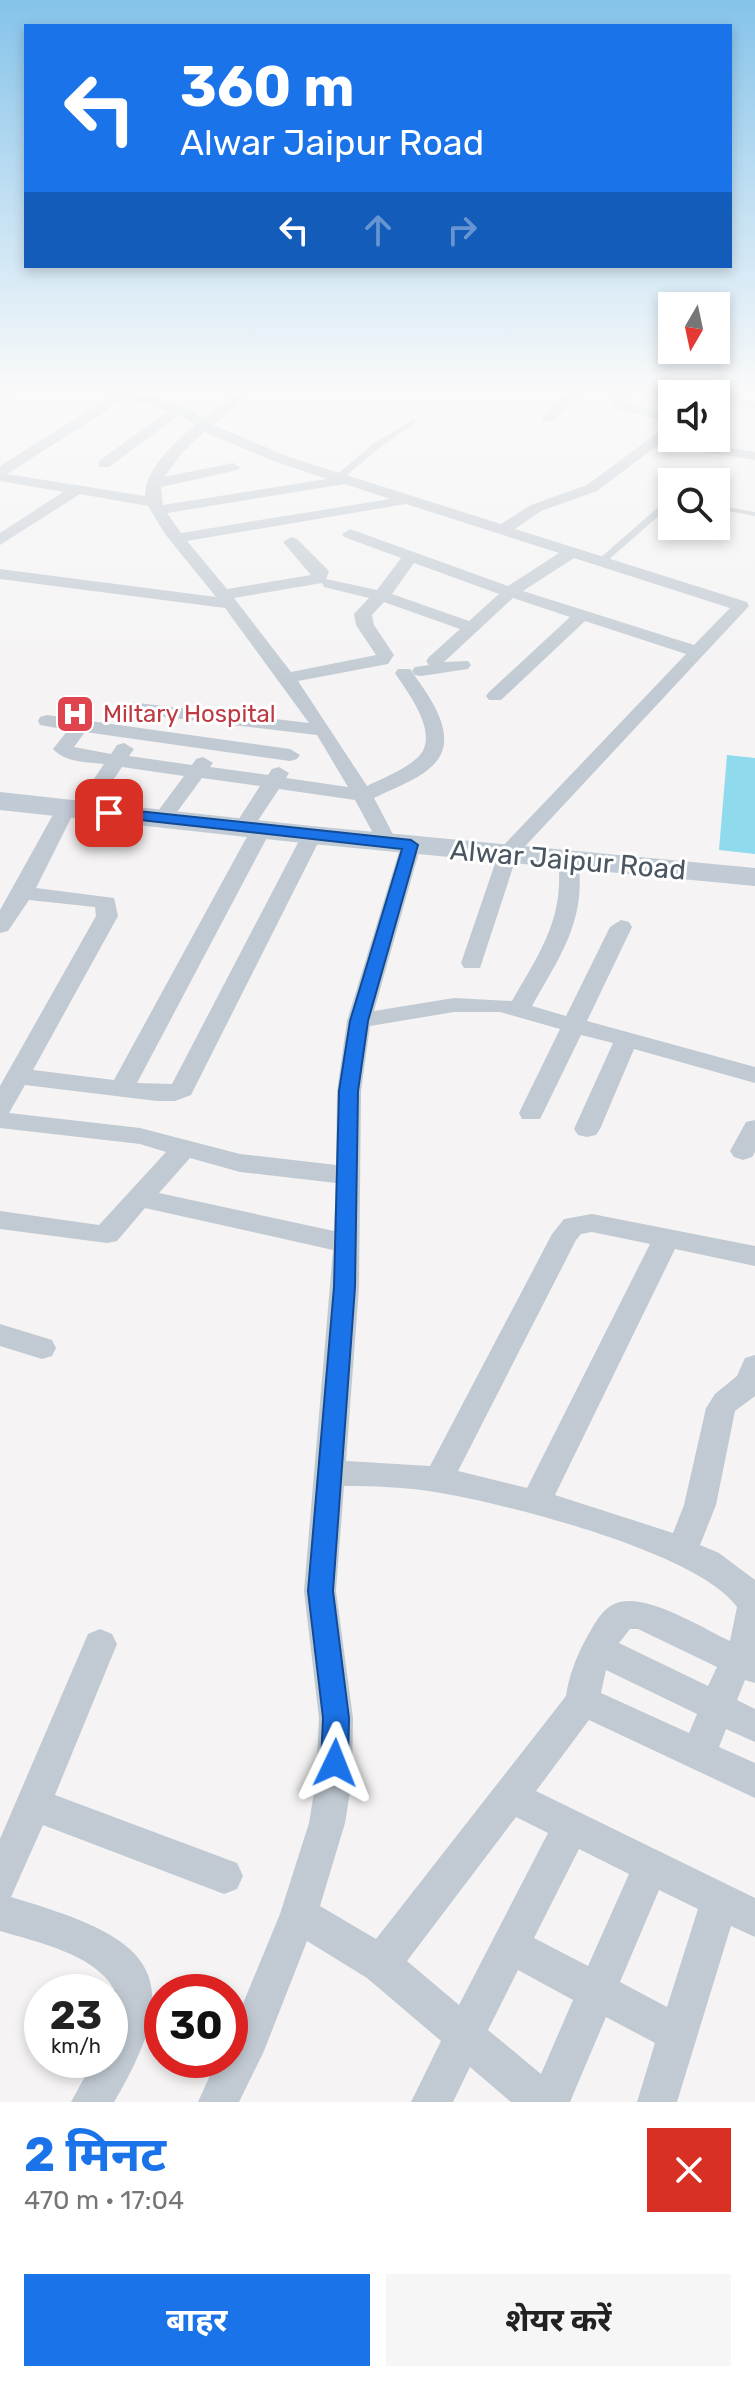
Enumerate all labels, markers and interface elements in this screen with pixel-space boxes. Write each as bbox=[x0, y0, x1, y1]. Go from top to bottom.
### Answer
text: 360 m bbox=[180, 54, 355, 120]
icon: left bbox=[48, 56, 152, 160]
text: Alwar Jaipur Road bbox=[180, 121, 484, 164]
icon: left bbox=[272, 208, 316, 252]
icon: ahead bbox=[356, 208, 400, 252]
icon: right bbox=[440, 208, 484, 252]
north arrow bbox=[658, 292, 730, 364]
map controls bbox=[658, 292, 730, 540]
button: sound bbox=[658, 380, 730, 452]
button: search bbox=[658, 468, 730, 540]
hospital icon: Miltary Hospital bbox=[54, 693, 96, 735]
place label: Miltary Hospital bbox=[103, 700, 276, 728]
pin bbox=[75, 779, 143, 847]
icon: arrive bbox=[87, 791, 131, 835]
street label: Alwar Jaipur Road bbox=[449, 833, 687, 887]
position arrow bbox=[293, 1721, 377, 1805]
speed limit sign: 30 bbox=[144, 1974, 248, 2078]
text: 23 bbox=[50, 1992, 102, 2039]
text: km/h bbox=[51, 2034, 101, 2058]
text: 2 मिनट bbox=[24, 2126, 166, 2183]
button: close bbox=[647, 2128, 731, 2212]
text: 470 m · 17:04 bbox=[24, 2185, 184, 2216]
button: बाहर bbox=[24, 2274, 370, 2366]
button: शेयर करें bbox=[386, 2274, 731, 2366]

